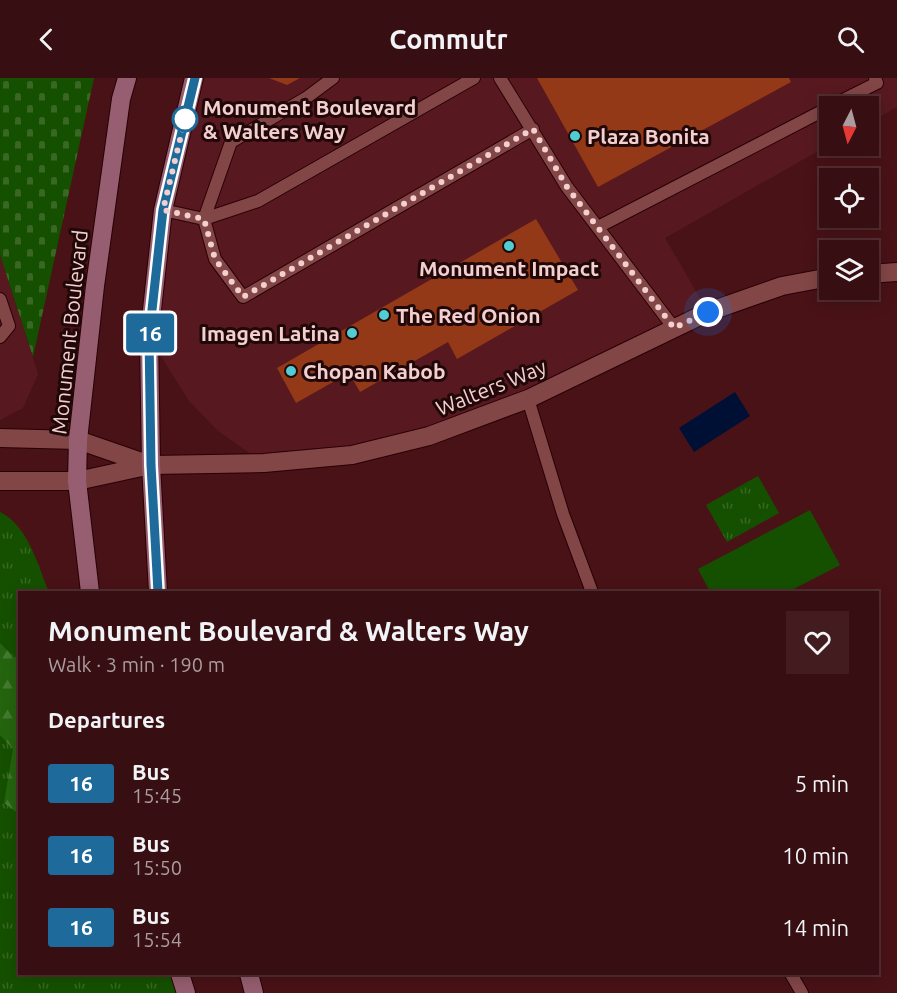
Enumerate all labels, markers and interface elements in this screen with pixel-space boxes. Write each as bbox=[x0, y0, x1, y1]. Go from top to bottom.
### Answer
icon: back bbox=[30, 23, 63, 56]
icon: search bbox=[834, 23, 867, 56]
text: Commutr bbox=[389, 24, 508, 54]
place label: Monument Boulevard & Walters Way bbox=[203, 95, 416, 143]
north arrow bbox=[819, 96, 879, 156]
map controls bbox=[819, 96, 879, 300]
marker: Monument Boulevard & Walters Way bbox=[172, 106, 198, 132]
place label: Plaza Bonita bbox=[587, 124, 710, 148]
marker: Plaza Bonita bbox=[568, 129, 582, 143]
button: locate bbox=[819, 168, 879, 228]
street label: Monument Boulevard bbox=[46, 229, 92, 435]
marker: Monument Impact bbox=[502, 239, 516, 253]
button: layers bbox=[819, 240, 879, 300]
place label: Monument Impact bbox=[419, 256, 599, 280]
your location bbox=[693, 297, 723, 327]
place label: The Red Onion bbox=[396, 303, 541, 327]
marker: The Red Onion bbox=[377, 308, 391, 322]
line badge: 16 bbox=[123, 314, 177, 352]
text: 16 bbox=[138, 321, 162, 345]
place label: Imagen Latina bbox=[201, 321, 340, 345]
marker: Imagen Latina bbox=[345, 326, 359, 340]
street label: Walters Way bbox=[432, 354, 550, 420]
place label: Chopan Kabob bbox=[303, 359, 446, 383]
marker: Chopan Kabob bbox=[284, 364, 298, 378]
button: heart bbox=[786, 611, 849, 674]
text: Monument Boulevard & Walters Way bbox=[48, 615, 529, 646]
text: Walk · 3 min · 190 m bbox=[48, 653, 225, 676]
text: Departures bbox=[48, 707, 165, 732]
text: Bus bbox=[132, 759, 170, 784]
text: 16 bbox=[69, 771, 93, 795]
text: 5 min bbox=[795, 771, 849, 796]
text: 15:45 bbox=[132, 784, 182, 807]
text: Bus bbox=[132, 831, 170, 856]
text: 16 bbox=[69, 843, 93, 867]
text: 10 min bbox=[782, 843, 849, 868]
text: 15:50 bbox=[132, 856, 182, 879]
text: Bus bbox=[132, 903, 170, 928]
text: 16 bbox=[69, 915, 93, 939]
text: 14 min bbox=[782, 915, 849, 940]
text: 15:54 bbox=[132, 928, 182, 951]

